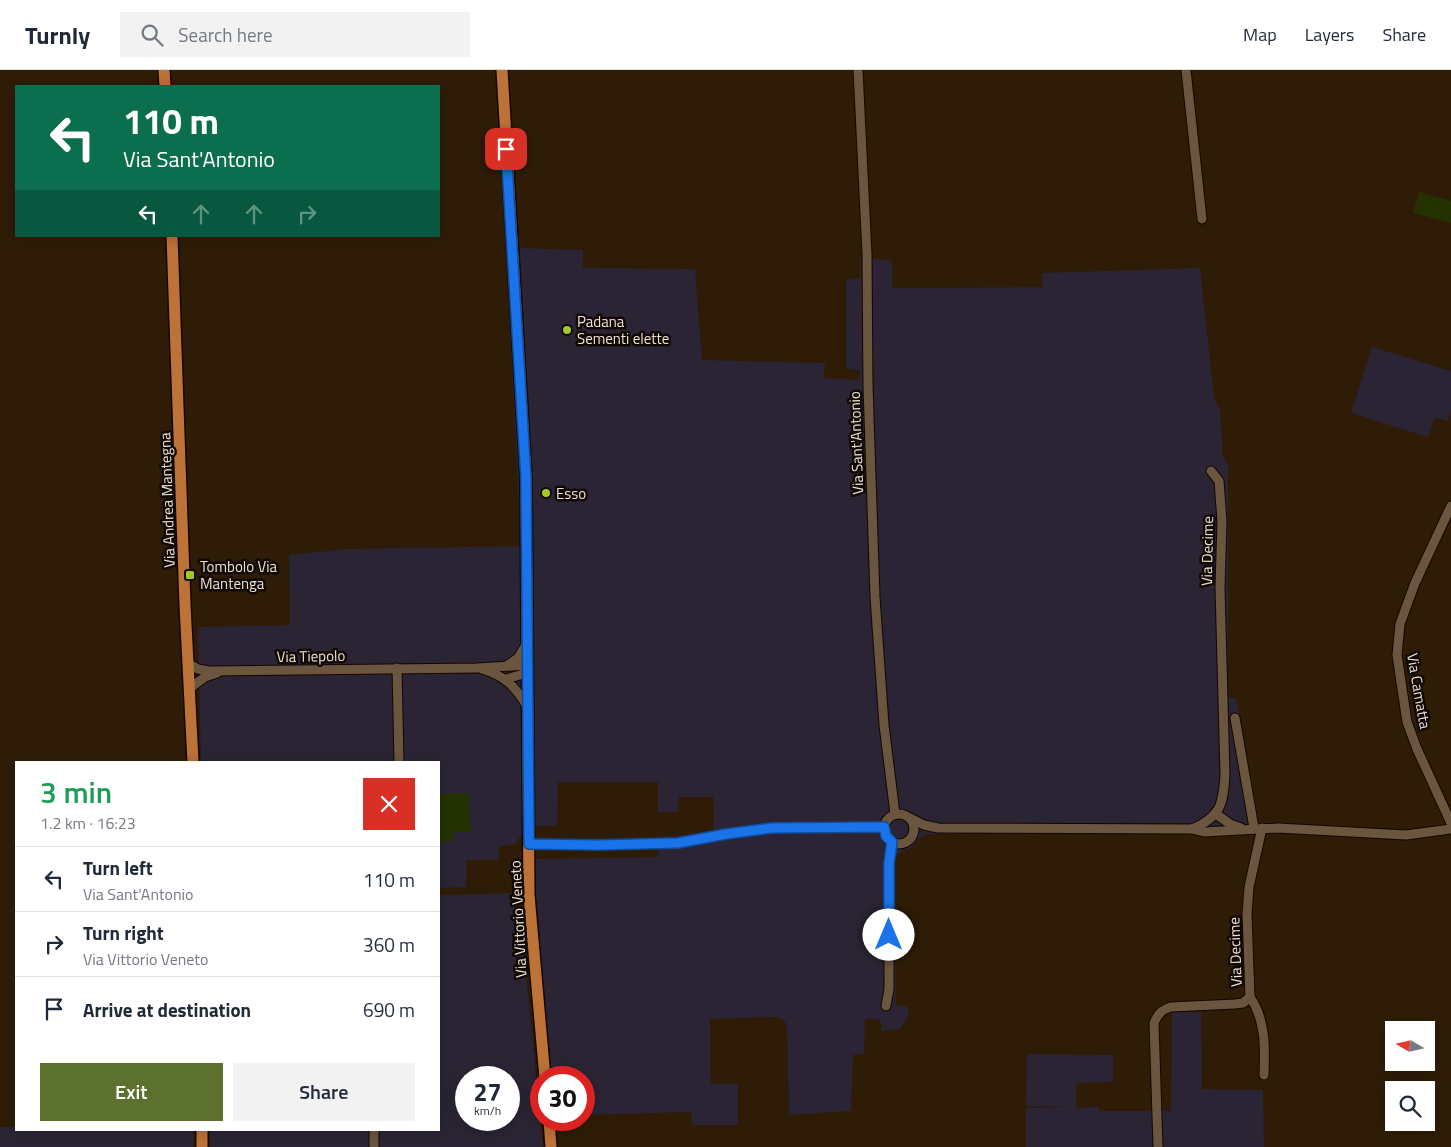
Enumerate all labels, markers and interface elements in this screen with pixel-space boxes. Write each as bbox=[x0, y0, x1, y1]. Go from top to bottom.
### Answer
search box bbox=[120, 12, 470, 57]
text: Turnly bbox=[25, 17, 90, 53]
text: Search here bbox=[178, 20, 273, 49]
icon: search bbox=[138, 21, 166, 49]
text: Map bbox=[1243, 21, 1277, 48]
text: Layers bbox=[1305, 21, 1354, 48]
text: Share bbox=[1382, 21, 1426, 48]
text: 110 m bbox=[123, 94, 219, 148]
icon: left bbox=[40, 105, 105, 170]
pin bbox=[485, 128, 527, 170]
icon: arrive bbox=[492, 135, 520, 163]
text: Via Sant'Antonio bbox=[123, 142, 275, 176]
icon: left bbox=[134, 200, 162, 228]
icon: ahead bbox=[187, 200, 215, 228]
icon: ahead bbox=[240, 200, 268, 228]
icon: right bbox=[293, 200, 321, 228]
place label: Padana Sementi elette bbox=[577, 310, 669, 350]
marker: Padana Sementi elette bbox=[561, 324, 573, 336]
street label: Via Sant'Antonio bbox=[843, 391, 869, 495]
street label: Via Andrea Mantegna bbox=[153, 431, 181, 568]
place label: Esso bbox=[556, 482, 586, 505]
marker: Esso bbox=[540, 487, 552, 499]
street label: Via Decime bbox=[1195, 516, 1219, 586]
place label: Tombolo Via Mantenga bbox=[200, 555, 277, 595]
marker: Tombolo Via Mantenga bbox=[184, 569, 196, 581]
street label: Via Tiepolo bbox=[276, 644, 346, 668]
street label: Via Camatta bbox=[1401, 651, 1437, 731]
text: 3 min bbox=[40, 769, 112, 815]
button: close bbox=[363, 778, 415, 830]
text: 1.2 km · 16:23 bbox=[40, 811, 136, 835]
text: Turn left bbox=[83, 853, 153, 882]
street label: Via Vittorio Veneto bbox=[503, 860, 533, 978]
icon: left bbox=[40, 865, 68, 893]
text: 110 m bbox=[363, 865, 415, 894]
text: Via Sant'Antonio bbox=[83, 882, 194, 906]
position arrow bbox=[862, 908, 914, 960]
street label: Via Decime bbox=[1222, 917, 1248, 987]
text: Turn right bbox=[83, 918, 164, 947]
icon: right bbox=[40, 930, 68, 958]
text: 360 m bbox=[363, 930, 415, 959]
text: Via Vittorio Veneto bbox=[83, 947, 208, 971]
icon: arrive bbox=[40, 995, 68, 1023]
text: Arrive at destination bbox=[83, 995, 251, 1024]
text: 690 m bbox=[363, 995, 415, 1024]
north arrow bbox=[1385, 1021, 1435, 1071]
map controls bbox=[1385, 1021, 1435, 1131]
button: Exit bbox=[40, 1063, 223, 1121]
button: Share bbox=[233, 1063, 415, 1121]
speed limit sign: 30 bbox=[530, 1066, 595, 1131]
text: 27 bbox=[473, 1073, 502, 1111]
button: search bbox=[1385, 1081, 1435, 1131]
text: km/h bbox=[474, 1101, 501, 1120]

